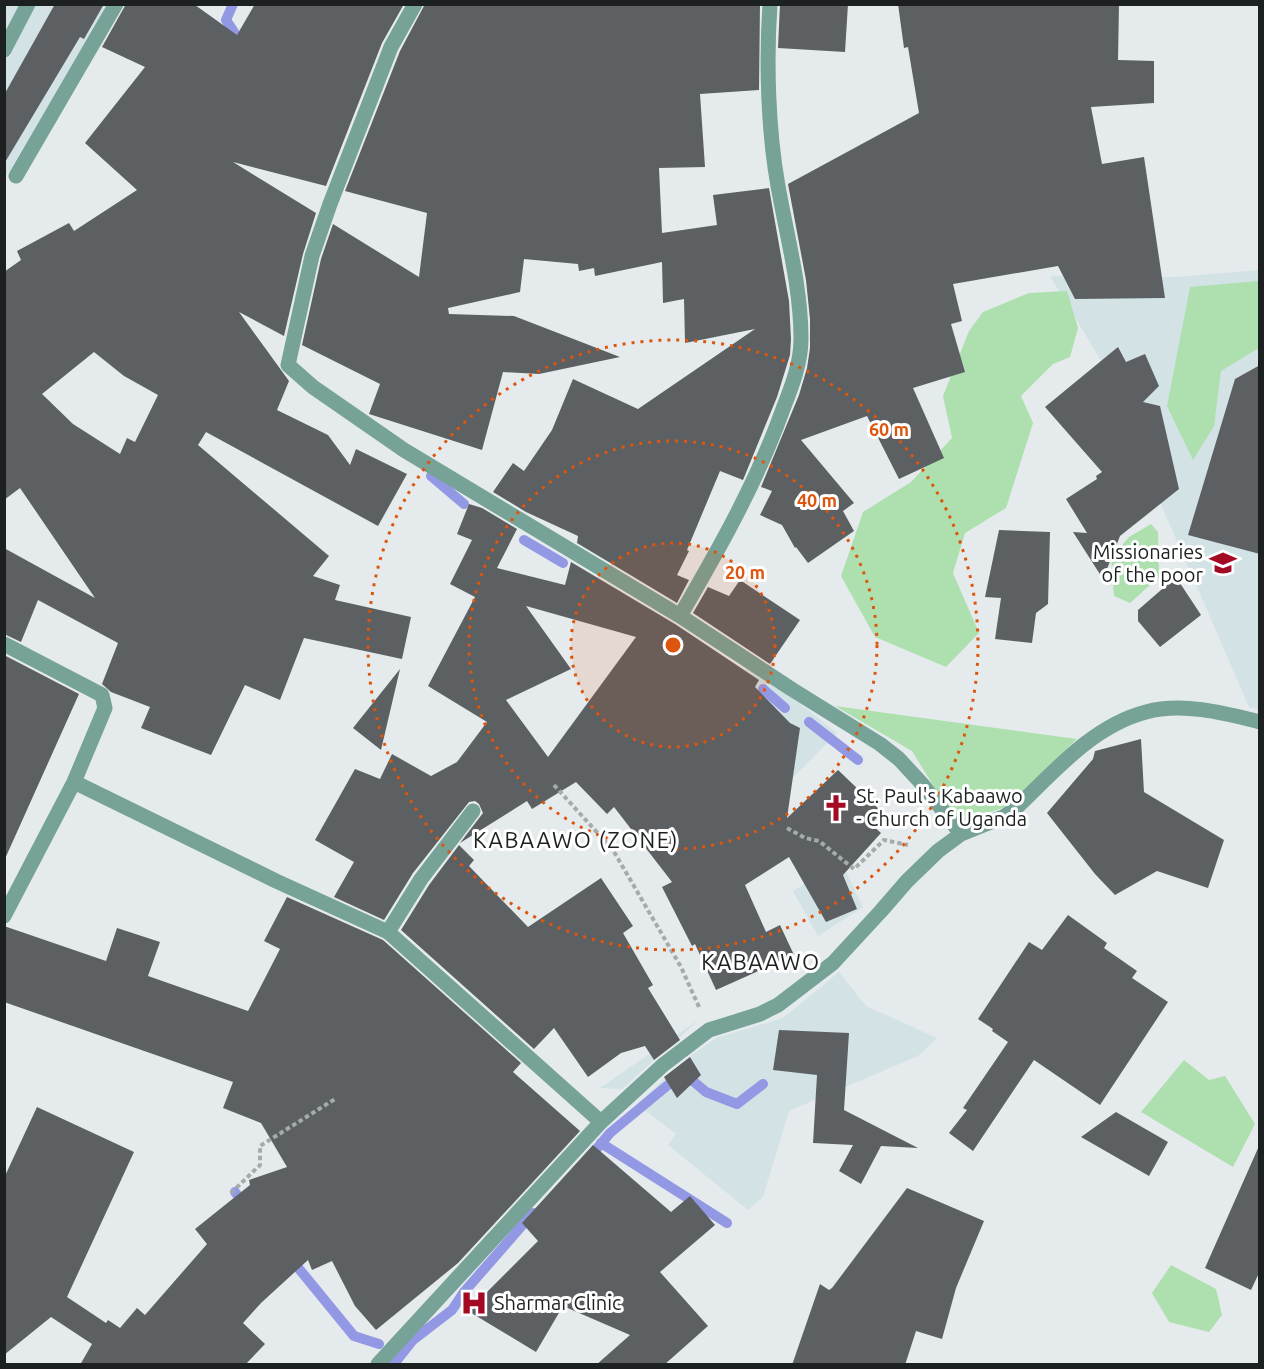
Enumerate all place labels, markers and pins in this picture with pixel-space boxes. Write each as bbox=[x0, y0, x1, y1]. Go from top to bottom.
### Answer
place label: Missionaries of the poor bbox=[1093, 540, 1203, 586]
school or university icon: Missionaries of the poor bbox=[1208, 548, 1238, 578]
centre of rings bbox=[663, 635, 683, 655]
place label: St. Paul's Kabaawo - Church of Uganda bbox=[856, 784, 1027, 830]
church icon: St. Paul's Kabaawo - Church of Uganda bbox=[821, 793, 851, 823]
hospital icon: Sharmar Clinic bbox=[459, 1288, 489, 1318]
place label: Sharmar Clinic bbox=[494, 1291, 621, 1314]

